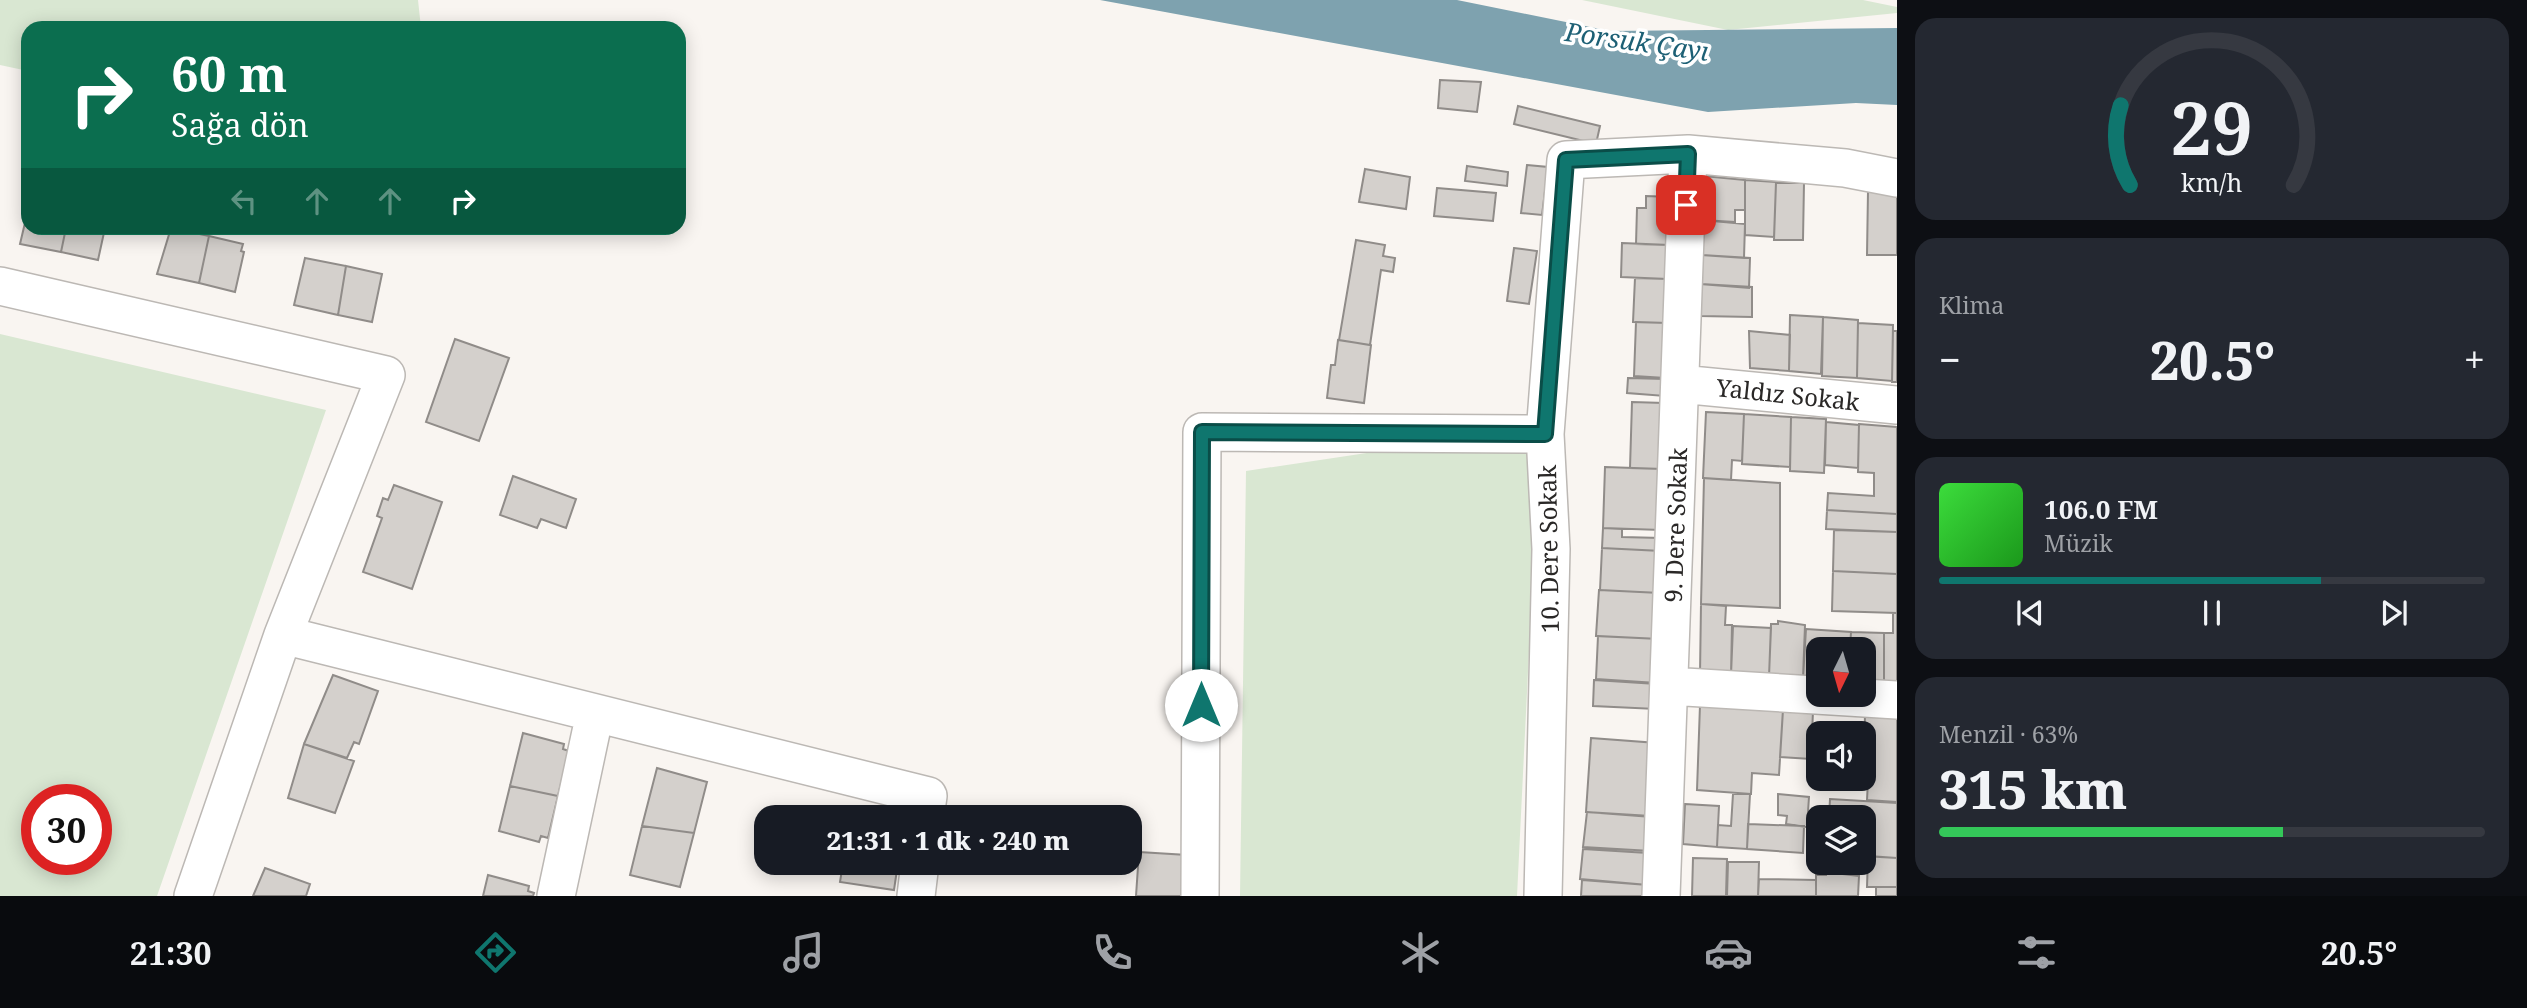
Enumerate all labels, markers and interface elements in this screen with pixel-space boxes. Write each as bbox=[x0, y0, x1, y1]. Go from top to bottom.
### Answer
water label: Porsuk Çayı bbox=[1562, 13, 1711, 69]
text: 60 m bbox=[171, 40, 287, 106]
icon: right bbox=[56, 49, 147, 140]
text: 29 bbox=[2171, 77, 2253, 176]
text: Sağa dön bbox=[171, 103, 309, 146]
text: km/h bbox=[2181, 165, 2243, 199]
pin bbox=[1656, 175, 1716, 235]
icon: left bbox=[225, 182, 263, 220]
icon: ahead bbox=[298, 182, 336, 220]
icon: ahead bbox=[371, 182, 409, 220]
icon: right bbox=[444, 182, 482, 220]
icon: arrive bbox=[1667, 186, 1705, 224]
text: Klima bbox=[1939, 289, 2004, 321]
text: 20.5° bbox=[2150, 324, 2275, 395]
text: − bbox=[1939, 333, 1961, 385]
text: + bbox=[2464, 333, 2485, 385]
street label: Yaldız Sokak bbox=[1714, 370, 1862, 418]
street label: 9. Dere Sokak bbox=[1656, 446, 1694, 603]
street label: 10. Dere Sokak bbox=[1530, 464, 1566, 633]
text: 106.0 FM bbox=[2044, 491, 2158, 527]
text: Müzik bbox=[2044, 527, 2113, 559]
icon: previous bbox=[2011, 594, 2049, 632]
icon: pause bbox=[2193, 594, 2231, 632]
icon: next bbox=[2375, 594, 2413, 632]
north arrow bbox=[1806, 637, 1876, 707]
map controls bbox=[1806, 637, 1876, 875]
position arrow bbox=[1164, 668, 1238, 742]
text: Menzil · 63% bbox=[1939, 718, 2078, 750]
button: sound bbox=[1806, 721, 1876, 791]
text: 315 km bbox=[1939, 753, 2127, 824]
speed limit sign: 30 bbox=[21, 784, 112, 875]
button: layers bbox=[1806, 805, 1876, 875]
text: 21:31 · 1 dk · 240 m bbox=[826, 822, 1070, 858]
icon: directions bbox=[471, 928, 520, 977]
icon: music bbox=[779, 928, 828, 977]
icon: phone bbox=[1088, 928, 1137, 977]
icon: climate bbox=[1396, 928, 1445, 977]
icon: car bbox=[1704, 928, 1753, 977]
icon: filters bbox=[2012, 928, 2061, 977]
text: 21:30 bbox=[130, 931, 212, 974]
text: 20.5° bbox=[2321, 931, 2397, 974]

